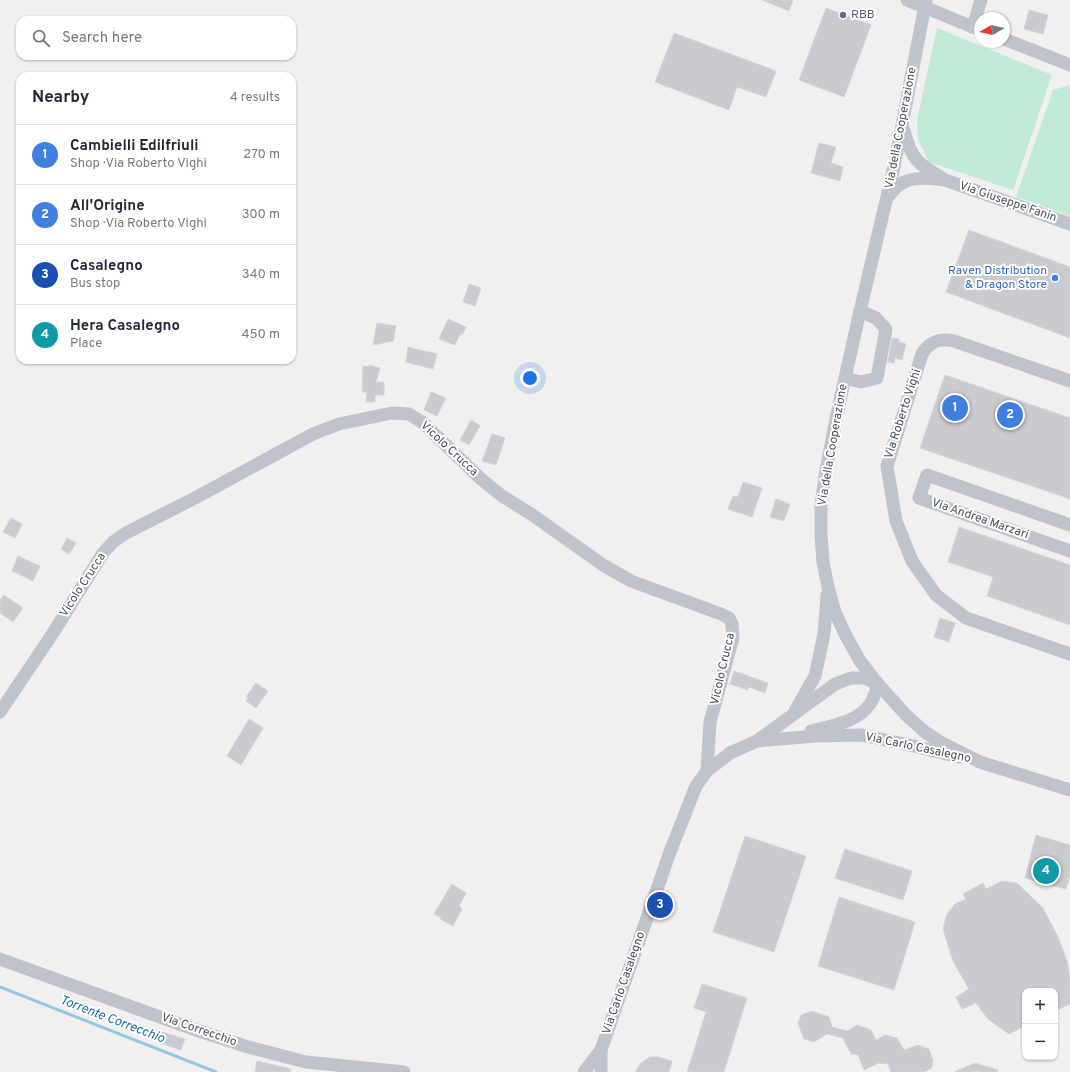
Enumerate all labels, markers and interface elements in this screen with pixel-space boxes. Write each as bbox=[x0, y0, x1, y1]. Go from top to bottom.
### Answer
place label: RBB bbox=[851, 7, 875, 23]
marker: RBB bbox=[838, 10, 848, 20]
north arrow bbox=[974, 12, 1010, 48]
search box bbox=[16, 16, 296, 60]
icon: search bbox=[30, 27, 52, 49]
text: Search here bbox=[62, 29, 142, 48]
street label: Via della Cooperazione bbox=[881, 66, 921, 190]
text: Nearby bbox=[32, 87, 89, 109]
text: 4 results bbox=[230, 90, 280, 106]
text: Cambielli Edilfriuli bbox=[70, 137, 199, 156]
text: 1 bbox=[42, 147, 48, 163]
text: 270 m bbox=[243, 147, 280, 163]
text: Shop · Via Roberto Vighi bbox=[70, 156, 207, 172]
street label: Via Giuseppe Fanin bbox=[957, 178, 1059, 226]
text: All'Origine bbox=[70, 197, 145, 216]
text: 2 bbox=[41, 207, 49, 223]
text: 300 m bbox=[242, 207, 280, 223]
text: Shop · Via Roberto Vighi bbox=[70, 216, 207, 232]
text: Casalegno bbox=[70, 257, 143, 276]
place label: Raven Distribution & Dragon Store bbox=[948, 263, 1047, 293]
text: 3 bbox=[41, 267, 49, 283]
text: 340 m bbox=[242, 267, 280, 283]
marker: Raven Distribution & Dragon Store bbox=[1050, 273, 1060, 283]
text: Bus stop bbox=[70, 276, 120, 292]
text: Hera Casalegno bbox=[70, 317, 180, 336]
text: 4 bbox=[41, 327, 49, 343]
text: 450 m bbox=[241, 327, 280, 343]
text: Place bbox=[70, 336, 102, 352]
street label: Via Roberto Vighi bbox=[881, 367, 925, 461]
your location bbox=[520, 368, 540, 388]
street label: Via della Cooperazione bbox=[814, 383, 852, 507]
pin: 1 bbox=[942, 393, 968, 423]
pin: 2 bbox=[997, 400, 1023, 430]
street label: Vicolo Crucca bbox=[417, 418, 481, 480]
street label: Via Andrea Marzari bbox=[929, 495, 1031, 543]
street label: Vicolo Crucca bbox=[56, 550, 110, 620]
street label: Vicolo Crucca bbox=[707, 631, 739, 707]
street label: Via Carlo Casalegno bbox=[864, 729, 973, 767]
pin: 4 bbox=[1033, 856, 1059, 886]
pin: 3 bbox=[647, 890, 673, 920]
street label: Via Carlo Casalegno bbox=[599, 929, 649, 1037]
map controls bbox=[1022, 988, 1058, 1060]
button: + bbox=[1022, 988, 1058, 1024]
water label: Torrente Correcchio bbox=[57, 993, 167, 1047]
street label: Via Correcchio bbox=[159, 1010, 239, 1050]
button: − bbox=[1022, 1024, 1058, 1060]

